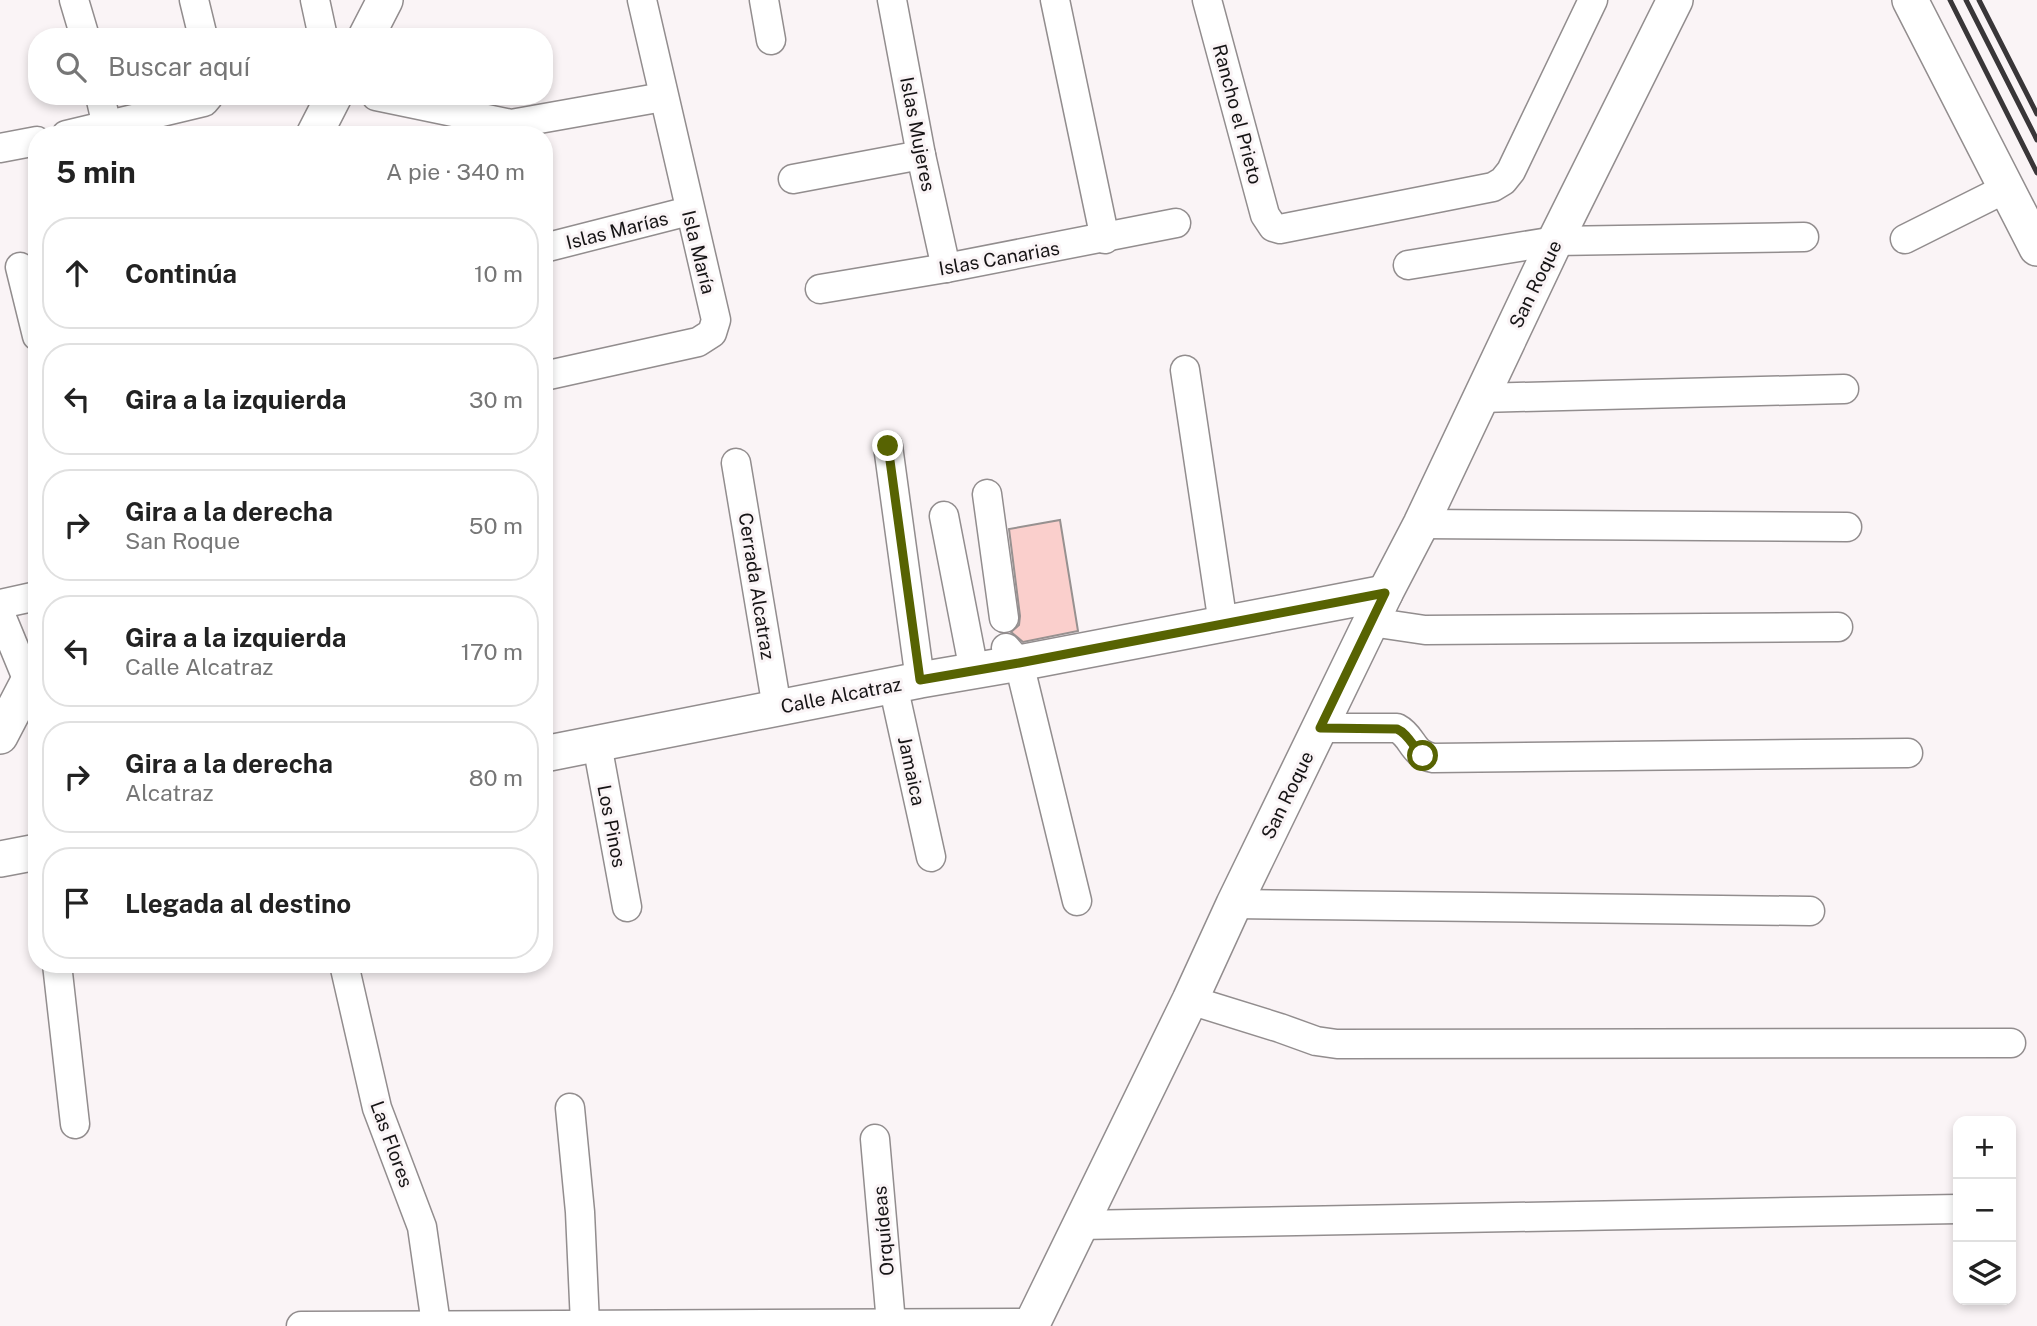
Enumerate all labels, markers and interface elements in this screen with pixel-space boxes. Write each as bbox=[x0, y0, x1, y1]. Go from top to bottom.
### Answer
search box bbox=[28, 28, 553, 105]
street label: Rancho el Prieto bbox=[1209, 42, 1267, 186]
icon: search bbox=[52, 48, 90, 86]
text: Buscar aquí bbox=[108, 51, 250, 82]
street label: Islas Mujeres bbox=[896, 75, 940, 193]
text: 5 min bbox=[56, 154, 136, 190]
text: A pie · 340 m bbox=[386, 158, 525, 185]
street label: Islas Marías bbox=[564, 207, 670, 253]
street label: Isla María bbox=[678, 208, 720, 296]
street label: San Roque bbox=[1504, 236, 1566, 332]
street label: Islas Canarias bbox=[937, 237, 1061, 279]
icon: ahead bbox=[58, 254, 96, 292]
text: Continúa bbox=[125, 258, 237, 289]
text: 10 m bbox=[474, 260, 523, 287]
icon: left bbox=[58, 380, 96, 418]
text: Gira a la izquierda bbox=[125, 384, 347, 415]
text: 30 m bbox=[469, 386, 523, 413]
route end bbox=[872, 430, 903, 461]
text: Gira a la derecha bbox=[125, 496, 333, 527]
icon: right bbox=[58, 506, 96, 544]
street label: Cerrada Alcatraz bbox=[735, 511, 779, 661]
text: 50 m bbox=[469, 512, 523, 539]
text: San Roque bbox=[125, 527, 240, 554]
text: Gira a la izquierda bbox=[125, 622, 347, 653]
icon: left bbox=[58, 632, 96, 670]
text: 170 m bbox=[461, 638, 523, 665]
text: Calle Alcatraz bbox=[125, 653, 273, 680]
street label: Calle Alcatraz bbox=[779, 673, 903, 717]
street label: Jamaica bbox=[894, 734, 930, 808]
route start bbox=[1407, 740, 1438, 771]
street label: San Roque bbox=[1256, 747, 1318, 843]
text: Gira a la derecha bbox=[125, 748, 333, 779]
icon: right bbox=[58, 758, 96, 796]
text: 80 m bbox=[469, 764, 523, 791]
text: Alcatraz bbox=[125, 779, 214, 806]
street label: Los Pinos bbox=[593, 783, 631, 869]
icon: arrive bbox=[58, 884, 96, 922]
text: Llegada al destino bbox=[125, 888, 351, 919]
street label: Las Flores bbox=[366, 1098, 418, 1190]
map controls bbox=[1953, 1116, 2016, 1305]
button: + bbox=[1953, 1116, 2016, 1179]
button: − bbox=[1953, 1179, 2016, 1242]
street label: Orquídeas bbox=[868, 1185, 898, 1277]
button: layers bbox=[1953, 1242, 2016, 1305]

